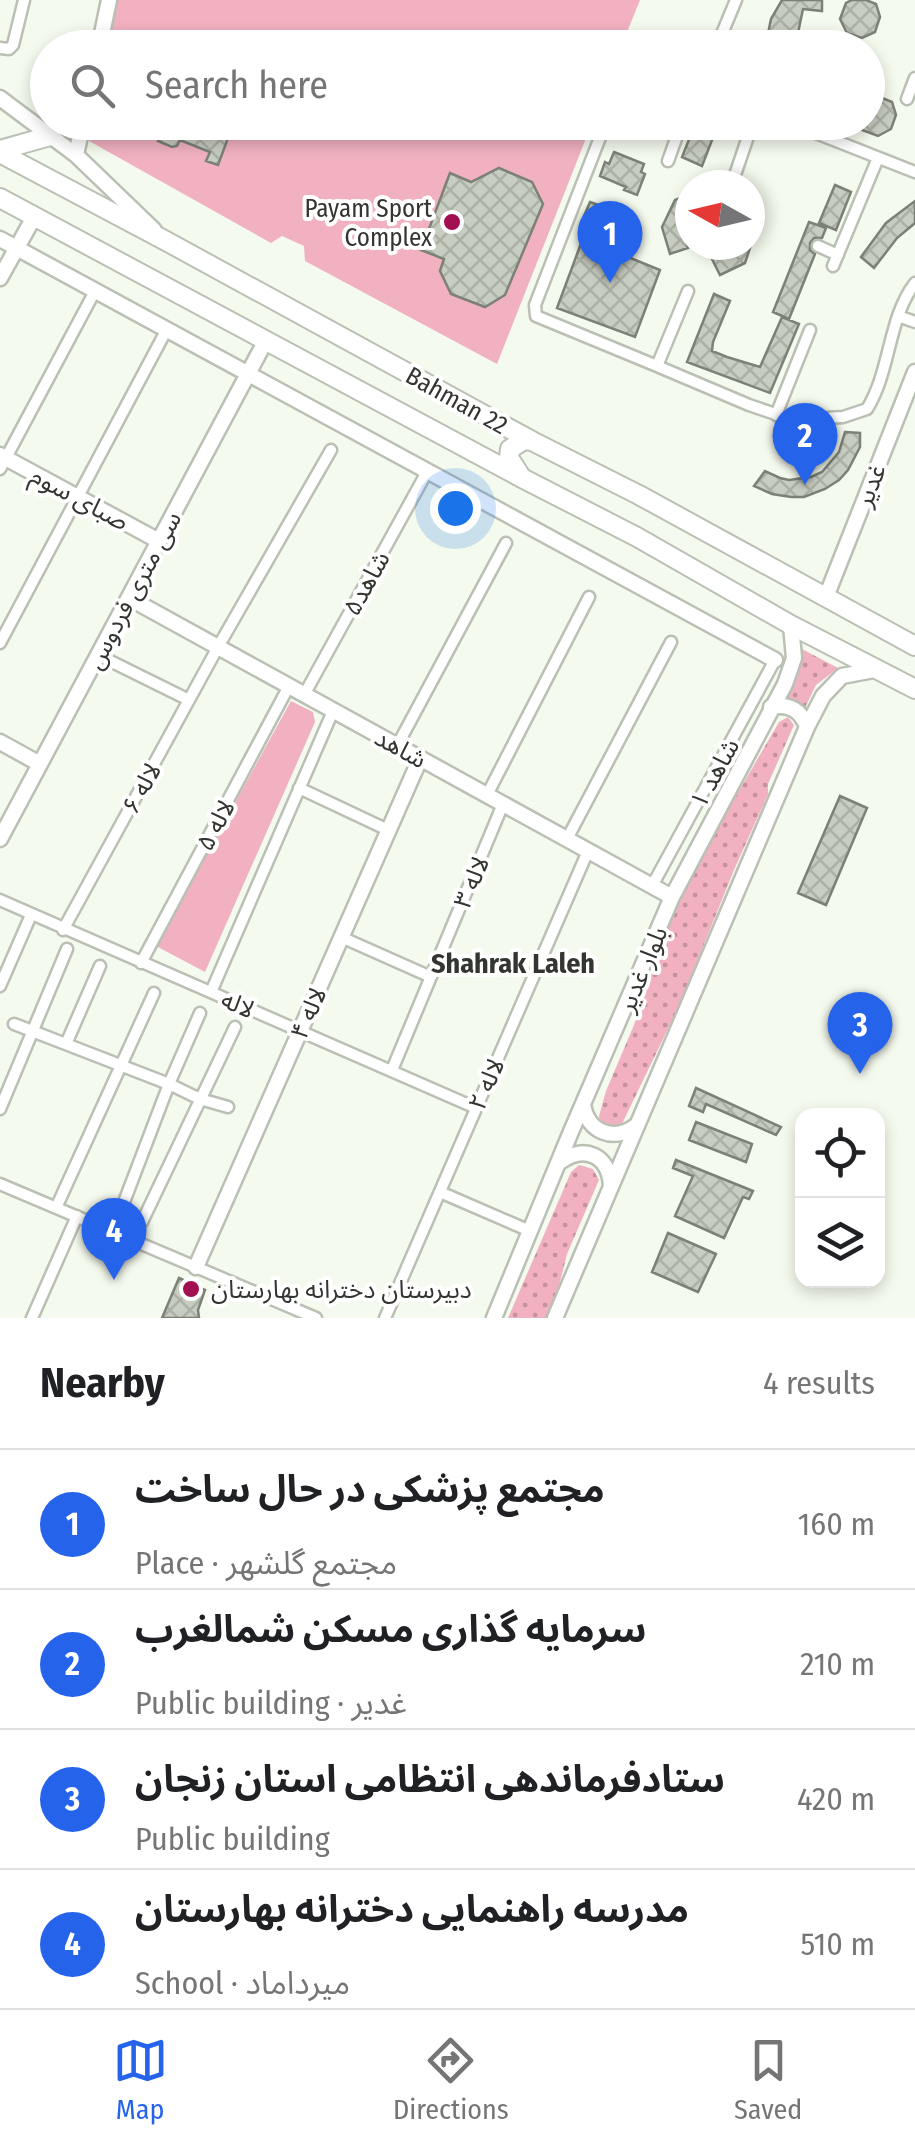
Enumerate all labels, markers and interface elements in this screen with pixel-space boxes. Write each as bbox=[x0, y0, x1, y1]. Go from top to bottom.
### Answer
search box bbox=[30, 30, 885, 140]
icon: search bbox=[65, 58, 120, 113]
text: Search here bbox=[145, 62, 328, 108]
north arrow bbox=[675, 170, 765, 260]
place label: Payam Sport Complex bbox=[304, 194, 433, 253]
pin: 1 bbox=[578, 200, 642, 283]
marker: Payam Sport Complex bbox=[441, 211, 463, 233]
street label: Bahman 22 bbox=[400, 361, 513, 441]
pin: 2 bbox=[772, 402, 838, 485]
street label: غدیر bbox=[849, 460, 893, 512]
street label: صبای سوم bbox=[23, 461, 134, 541]
your location bbox=[430, 483, 481, 534]
street label: سی متری فردوس bbox=[80, 506, 188, 675]
street label: شاهد۵ bbox=[337, 546, 397, 621]
street label: شاهد bbox=[369, 723, 432, 775]
street label: شاهد ۱ bbox=[684, 734, 746, 813]
street label: لاله ۶ bbox=[116, 758, 168, 819]
street label: لاله ۵ bbox=[190, 795, 242, 856]
street label: لاله ۳ bbox=[448, 852, 496, 913]
street label: بلوار غدیر bbox=[611, 922, 674, 1018]
district label: Shahrak Laleh bbox=[431, 947, 595, 980]
street label: لاله ۴ bbox=[284, 983, 333, 1044]
street label: لاله bbox=[216, 985, 259, 1025]
pin: 3 bbox=[828, 992, 892, 1074]
street label: لاله ۲ bbox=[462, 1054, 511, 1115]
map controls bbox=[795, 1108, 885, 1288]
button: locate bbox=[795, 1108, 885, 1198]
pin: 4 bbox=[82, 1198, 146, 1280]
button: layers bbox=[795, 1198, 885, 1288]
place label: دبیرستان دخترانه بهارستان bbox=[211, 1275, 472, 1305]
marker: دبیرستان دخترانه بهارستان bbox=[180, 1278, 202, 1300]
text: Nearby bbox=[40, 1358, 165, 1408]
text: 4 results bbox=[763, 1364, 875, 1402]
text: مجتمع پزشکی در حال ساخت bbox=[135, 1466, 605, 1512]
text: 1 bbox=[66, 1505, 79, 1543]
text: 160 m bbox=[798, 1505, 875, 1543]
text: Place · مجتمع گلشهر bbox=[135, 1544, 397, 1582]
text: سرمایه گذاری مسکن شمالغرب bbox=[135, 1606, 646, 1652]
text: 2 bbox=[65, 1645, 80, 1683]
text: 210 m bbox=[800, 1645, 875, 1683]
text: Public building · غدیر bbox=[135, 1684, 407, 1722]
text: ستادفرماندهی انتظامی استان زنجان bbox=[135, 1756, 725, 1802]
text: 3 bbox=[65, 1780, 80, 1818]
text: 420 m bbox=[797, 1780, 875, 1818]
text: Public building bbox=[135, 1820, 330, 1858]
text: مدرسه راهنمایی دخترانه بهارستان bbox=[135, 1886, 689, 1932]
text: 4 bbox=[64, 1925, 81, 1963]
text: 510 m bbox=[801, 1925, 875, 1963]
text: School · میرداماد bbox=[135, 1964, 350, 2002]
tab: Map bbox=[113, 2033, 168, 2126]
tab: Directions bbox=[393, 2033, 509, 2126]
tab: Saved bbox=[734, 2033, 802, 2126]

